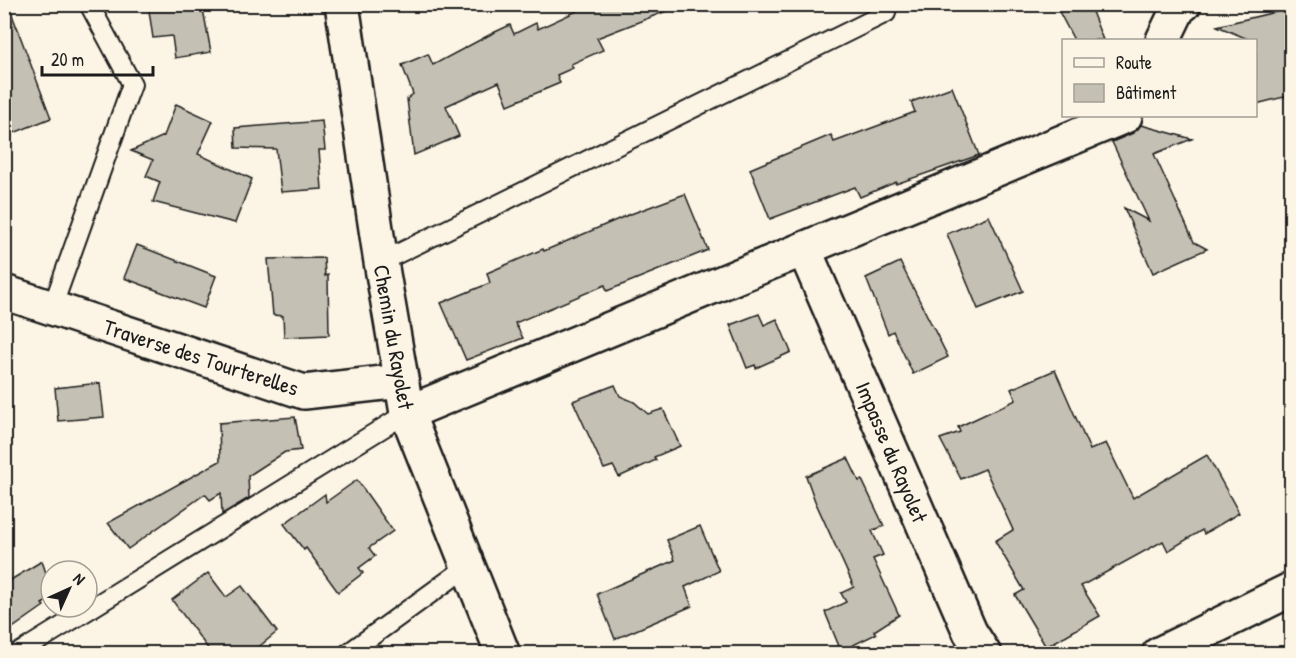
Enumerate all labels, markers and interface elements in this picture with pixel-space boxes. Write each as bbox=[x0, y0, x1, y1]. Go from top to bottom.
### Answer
scale bar bbox=[42, 39, 153, 77]
legend bbox=[1062, 39, 1257, 117]
text: 20 m bbox=[51, 47, 84, 72]
text: Route bbox=[1116, 50, 1152, 75]
text: Bâtiment bbox=[1116, 80, 1177, 105]
street label: Chemin du Rayolet bbox=[367, 262, 422, 412]
street label: Traverse des Tourterelles bbox=[100, 311, 302, 403]
street label: Impasse du Rayolet bbox=[849, 377, 935, 527]
north arrow bbox=[39, 559, 99, 619]
text: N bbox=[69, 568, 91, 590]

